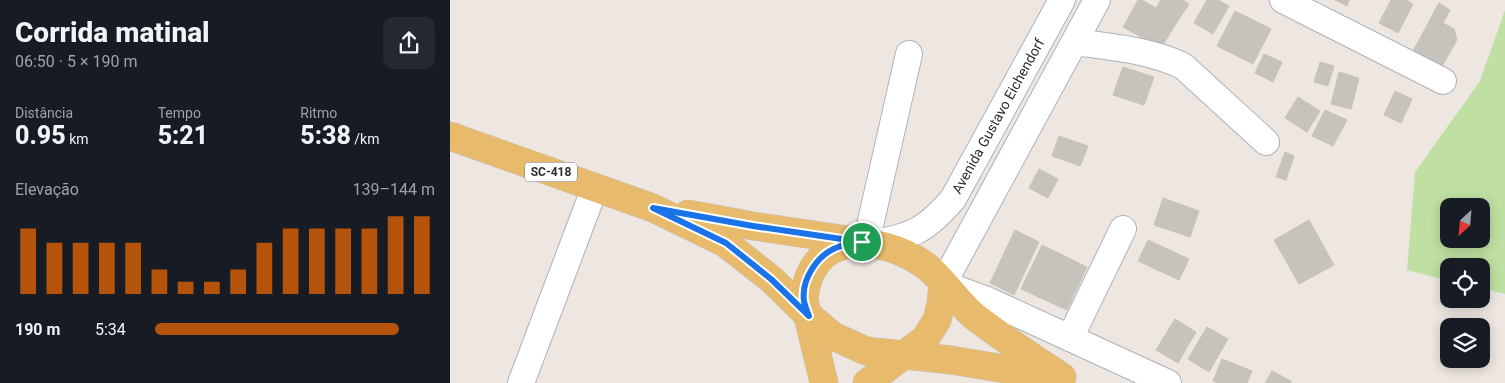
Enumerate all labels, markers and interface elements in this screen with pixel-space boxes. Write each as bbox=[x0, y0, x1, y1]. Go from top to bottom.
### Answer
text: Corrida matinal bbox=[15, 16, 210, 49]
button: share bbox=[383, 17, 435, 69]
street label: Avenida Gustavo Eichendorf bbox=[949, 36, 1047, 196]
text: 06:50 · 5 × 190 m bbox=[15, 52, 137, 71]
text: Distância bbox=[15, 105, 73, 121]
text: Tempo bbox=[158, 105, 201, 121]
text: Ritmo bbox=[300, 105, 337, 121]
text: 0.95 bbox=[15, 121, 66, 150]
text: 5:21 bbox=[158, 121, 208, 150]
text: 5:38 bbox=[300, 121, 351, 150]
text: km bbox=[66, 131, 89, 147]
text: /km bbox=[351, 131, 379, 147]
road number: SC-418 bbox=[525, 162, 577, 182]
text: Elevação bbox=[15, 180, 79, 199]
text: 139–144 m bbox=[353, 180, 435, 199]
north arrow bbox=[1440, 198, 1490, 248]
map controls bbox=[1440, 198, 1490, 368]
pin bbox=[841, 221, 883, 263]
icon: arrive bbox=[848, 228, 876, 256]
button: locate bbox=[1440, 258, 1490, 308]
button: layers bbox=[1440, 318, 1490, 368]
text: 190 m bbox=[15, 320, 60, 339]
text: 5:34 bbox=[95, 320, 126, 339]

